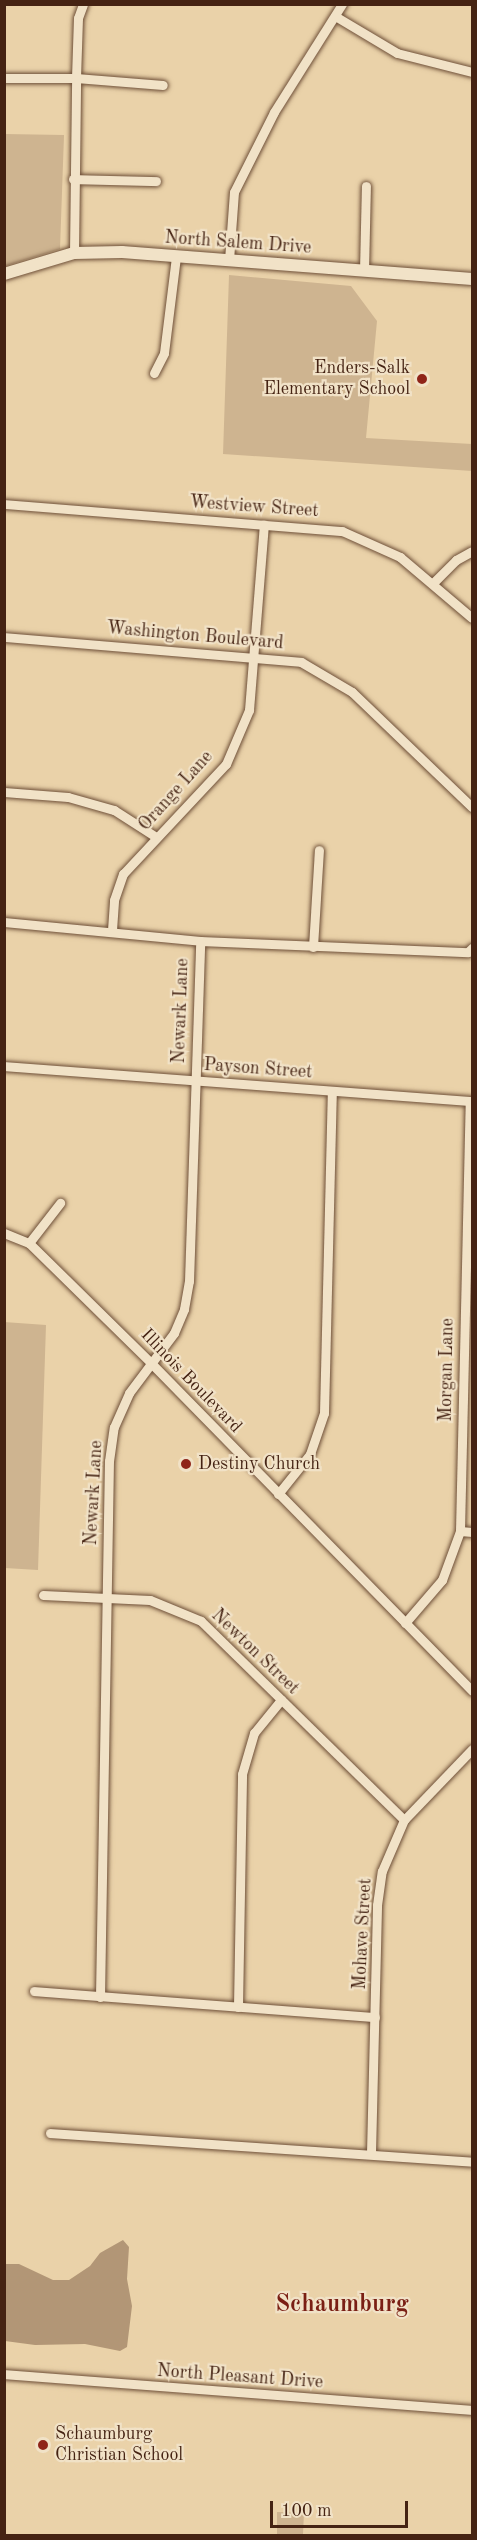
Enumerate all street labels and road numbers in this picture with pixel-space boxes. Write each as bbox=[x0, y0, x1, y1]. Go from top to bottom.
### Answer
street label: North Salem Drive bbox=[164, 227, 312, 259]
street label: Westview Street bbox=[189, 492, 319, 522]
street label: Washington Boulevard bbox=[106, 618, 284, 654]
street label: Orange Lane bbox=[134, 746, 218, 836]
street label: Newark Lane bbox=[168, 958, 194, 1064]
street label: Payson Street bbox=[203, 1054, 313, 1084]
street label: Morgan Lane bbox=[435, 1318, 459, 1422]
street label: Illinois Boulevard bbox=[136, 1324, 246, 1438]
street label: Newark Lane bbox=[80, 1440, 108, 1546]
street label: Newton Street bbox=[207, 1605, 303, 1699]
street label: Mohave Street bbox=[349, 1878, 377, 1990]
street label: North Pleasant Drive bbox=[156, 2360, 324, 2394]

